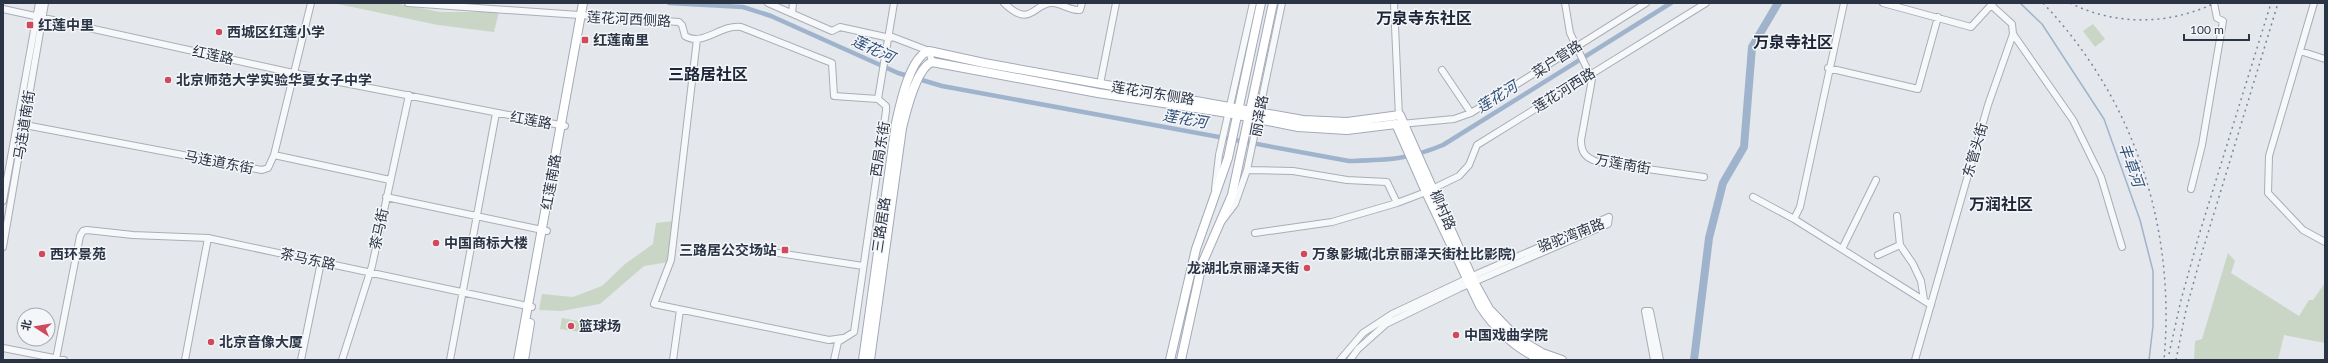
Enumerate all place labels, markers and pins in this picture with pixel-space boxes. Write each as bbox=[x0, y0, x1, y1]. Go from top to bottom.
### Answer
place label: 红莲中里 bbox=[38, 16, 94, 33]
marker: 红莲中里 bbox=[25, 20, 35, 30]
place label: 西城区红莲小学 bbox=[227, 23, 325, 40]
marker: 西城区红莲小学 bbox=[214, 27, 224, 37]
place label: 红莲南里 bbox=[593, 31, 649, 48]
marker: 红莲南里 bbox=[580, 35, 590, 45]
place label: 北京师范大学实验华夏女子中学 bbox=[176, 71, 372, 88]
marker: 北京师范大学实验华夏女子中学 bbox=[163, 75, 173, 85]
place label: 中国商标大楼 bbox=[444, 234, 528, 251]
marker: 中国商标大楼 bbox=[431, 238, 441, 248]
place label: 三路居公交场站 bbox=[679, 241, 777, 258]
place label: 西环景苑 bbox=[50, 245, 106, 262]
marker: 三路居公交场站 bbox=[780, 245, 790, 255]
place label: 万象影城(北京丽泽天街杜比影院) bbox=[1312, 245, 1516, 262]
marker: 西环景苑 bbox=[37, 249, 47, 259]
marker: 万象影城(北京丽泽天街杜比影院) bbox=[1299, 249, 1309, 259]
place label: 龙湖北京丽泽天街 bbox=[1187, 259, 1299, 276]
marker: 龙湖北京丽泽天街 bbox=[1302, 263, 1312, 273]
place label: 篮球场 bbox=[579, 317, 621, 334]
marker: 篮球场 bbox=[566, 321, 576, 331]
place label: 中国戏曲学院 bbox=[1464, 326, 1548, 343]
marker: 中国戏曲学院 bbox=[1451, 330, 1461, 340]
place label: 北京音像大厦 bbox=[219, 333, 303, 350]
marker: 北京音像大厦 bbox=[206, 337, 216, 347]

